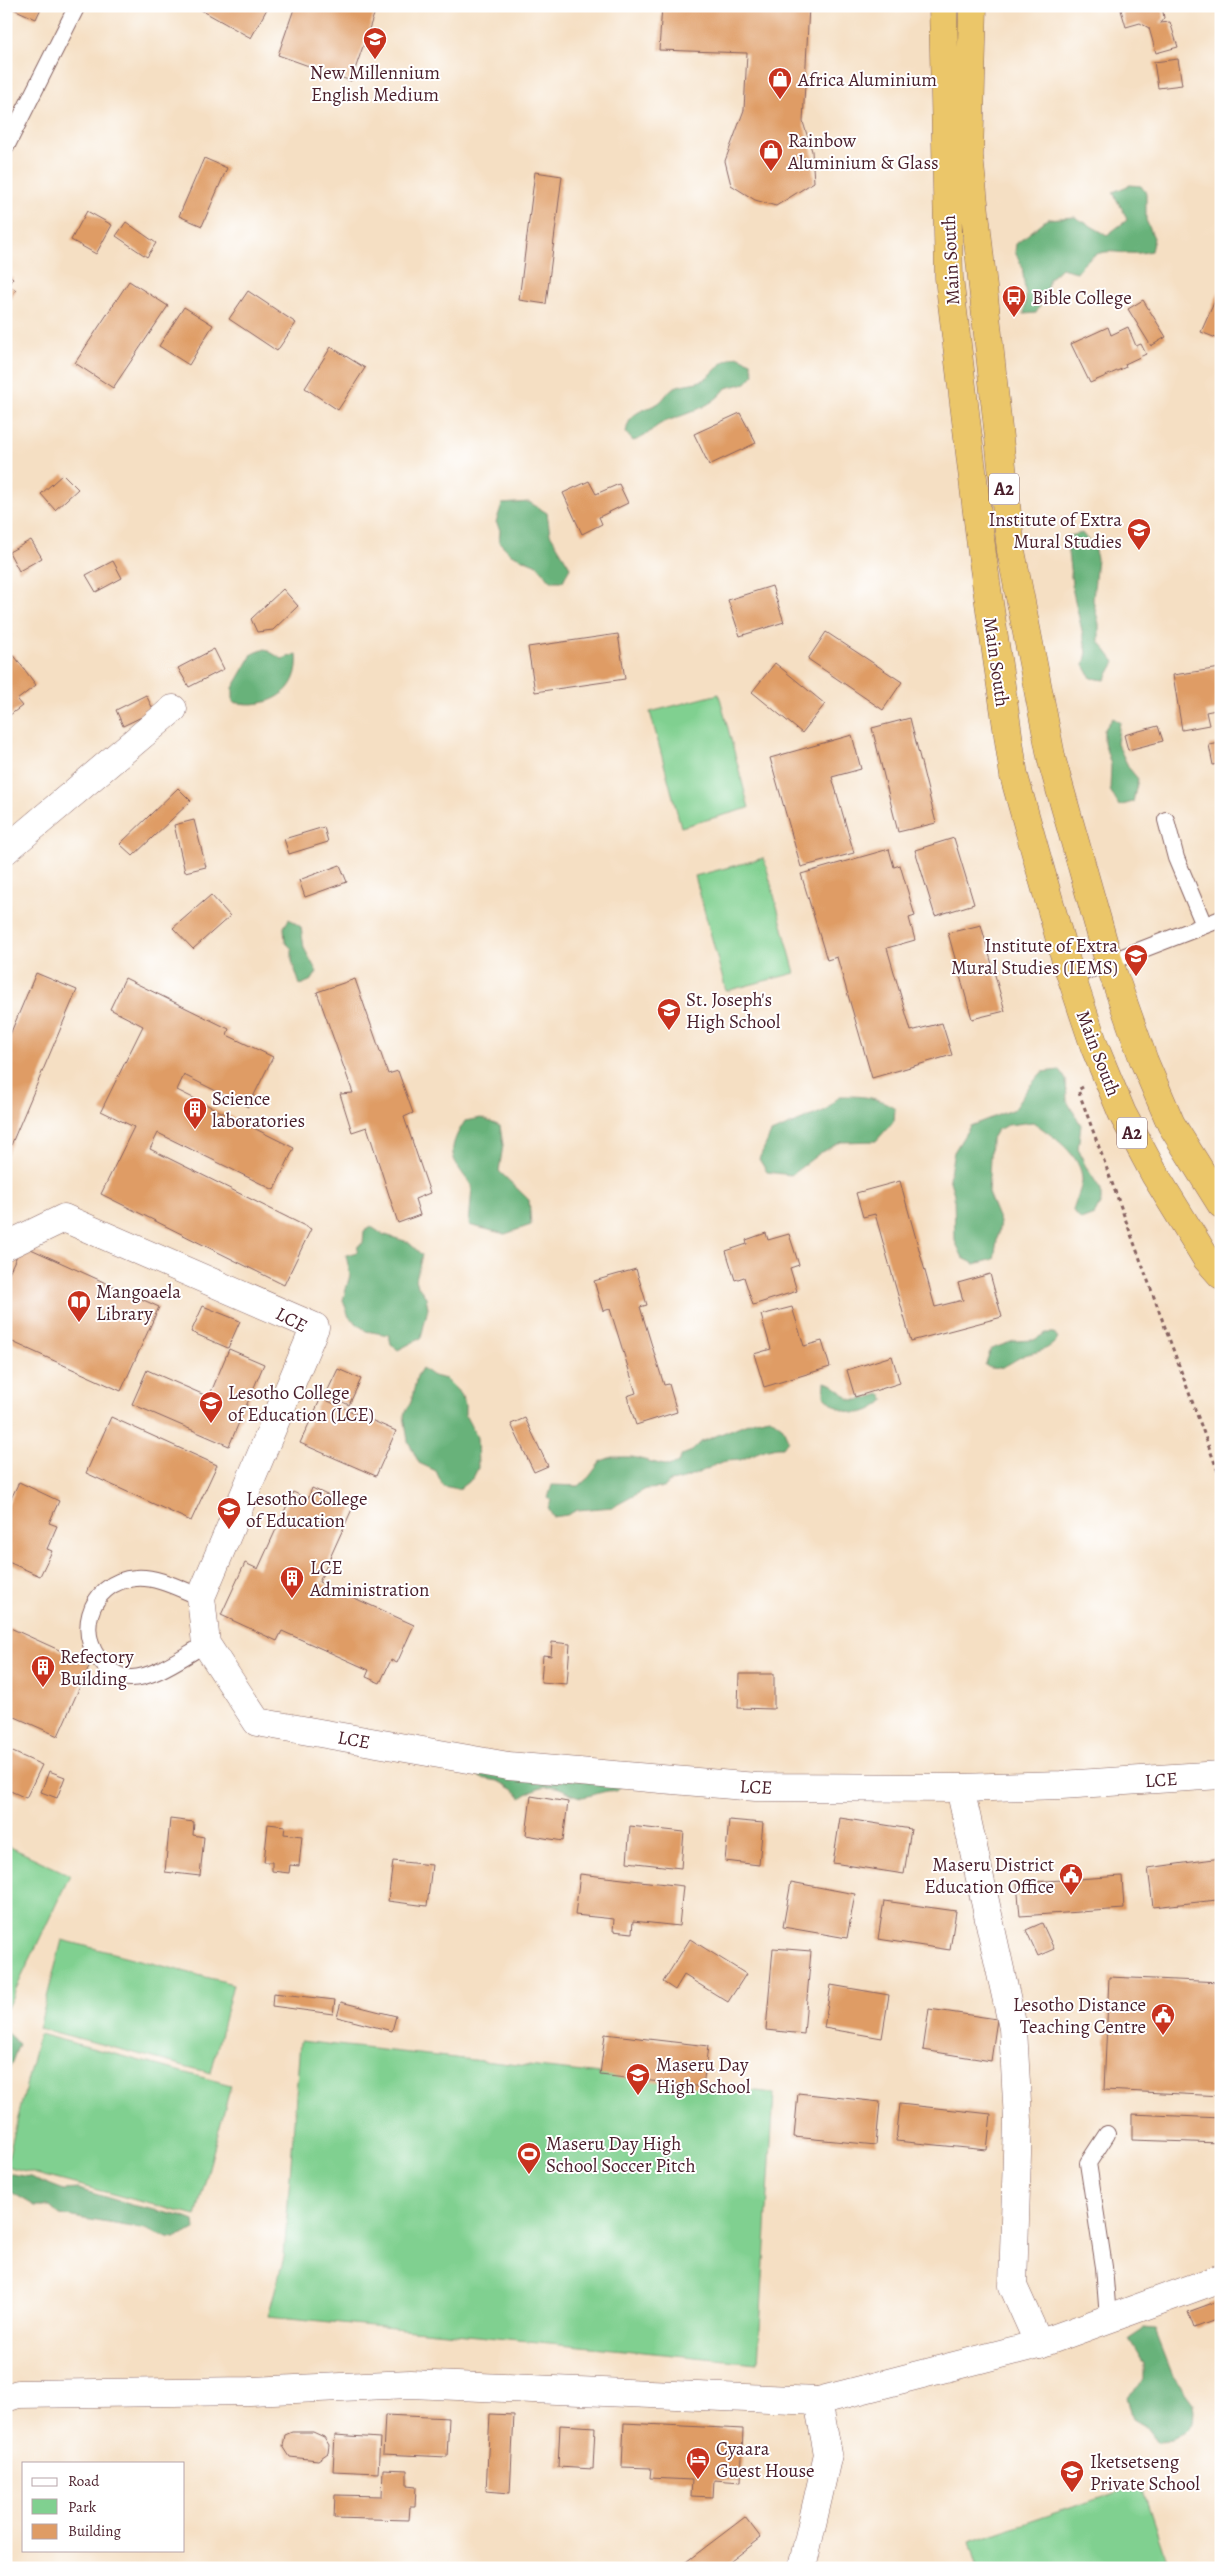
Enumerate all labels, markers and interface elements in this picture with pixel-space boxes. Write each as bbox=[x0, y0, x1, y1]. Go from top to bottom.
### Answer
school or university icon: New Millennium English Medium bbox=[362, 26, 388, 60]
place label: New Millennium English Medium bbox=[310, 60, 440, 108]
shop icon: Africa Aluminium bbox=[767, 66, 793, 100]
place label: Africa Aluminium bbox=[797, 67, 937, 93]
place label: Rainbow Aluminium & Glass bbox=[787, 128, 939, 176]
shop icon: Rainbow Aluminium & Glass bbox=[758, 138, 784, 172]
street label: Main South bbox=[936, 214, 966, 306]
bus stop icon: Bible College bbox=[1001, 284, 1027, 318]
place label: Bible College bbox=[1032, 285, 1132, 311]
road number: A2 bbox=[989, 474, 1019, 504]
place label: Institute of Extra Mural Studies bbox=[989, 507, 1122, 555]
school or university icon: Institute of Extra Mural Studies bbox=[1126, 517, 1152, 551]
street label: Main South bbox=[977, 616, 1015, 709]
place label: Institute of Extra Mural Studies (IEMS) bbox=[951, 933, 1118, 981]
school or university icon: Institute of Extra Mural Studies (IEMS) bbox=[1123, 943, 1149, 977]
place label: St. Joseph's High School bbox=[686, 987, 781, 1035]
school or university icon: St. Joseph's High School bbox=[656, 997, 682, 1031]
street label: Main South bbox=[1070, 1007, 1126, 1100]
place label: Science laboratories bbox=[212, 1086, 305, 1134]
building icon: Science laboratories bbox=[182, 1096, 208, 1130]
road number: A2 bbox=[1117, 1118, 1147, 1148]
place label: Mangoaela Library bbox=[96, 1279, 181, 1327]
library icon: Mangoaela Library bbox=[66, 1289, 92, 1323]
street label: LCE bbox=[271, 1301, 312, 1339]
place label: Lesotho College of Education (LCE) bbox=[228, 1380, 374, 1428]
school or university icon: Lesotho College of Education (LCE) bbox=[198, 1390, 224, 1424]
place label: Lesotho College of Education bbox=[246, 1486, 368, 1534]
school or university icon: Lesotho College of Education bbox=[216, 1496, 242, 1530]
place label: LCE Administration bbox=[309, 1555, 429, 1603]
building icon: LCE Administration bbox=[279, 1565, 305, 1599]
place label: Refectory Building bbox=[60, 1644, 134, 1692]
building icon: Refectory Building bbox=[30, 1654, 56, 1688]
street label: LCE bbox=[335, 1724, 372, 1756]
street label: LCE bbox=[1144, 1766, 1178, 1794]
street label: LCE bbox=[739, 1773, 773, 1801]
place label: Maseru District Education Office bbox=[924, 1852, 1054, 1900]
public building icon: Maseru District Education Office bbox=[1058, 1862, 1084, 1896]
place label: Lesotho Distance Teaching Centre bbox=[1013, 1992, 1146, 2040]
public building icon: Lesotho Distance Teaching Centre bbox=[1150, 2002, 1176, 2036]
place label: Maseru Day High School bbox=[656, 2052, 751, 2100]
school or university icon: Maseru Day High School bbox=[625, 2062, 651, 2096]
place label: Maseru Day High School Soccer Pitch bbox=[546, 2131, 696, 2179]
sports icon: Maseru Day High School Soccer Pitch bbox=[516, 2141, 542, 2175]
place label: Cyaara Guest House bbox=[716, 2436, 815, 2484]
hotel icon: Cyaara Guest House bbox=[685, 2446, 711, 2480]
place label: Iketsetseng Private School bbox=[1090, 2449, 1200, 2497]
school or university icon: Iketsetseng Private School bbox=[1059, 2459, 1085, 2493]
legend bbox=[22, 2462, 185, 2552]
text: Road bbox=[68, 2471, 100, 2491]
text: Park bbox=[68, 2497, 97, 2517]
text: Building bbox=[68, 2521, 121, 2541]

